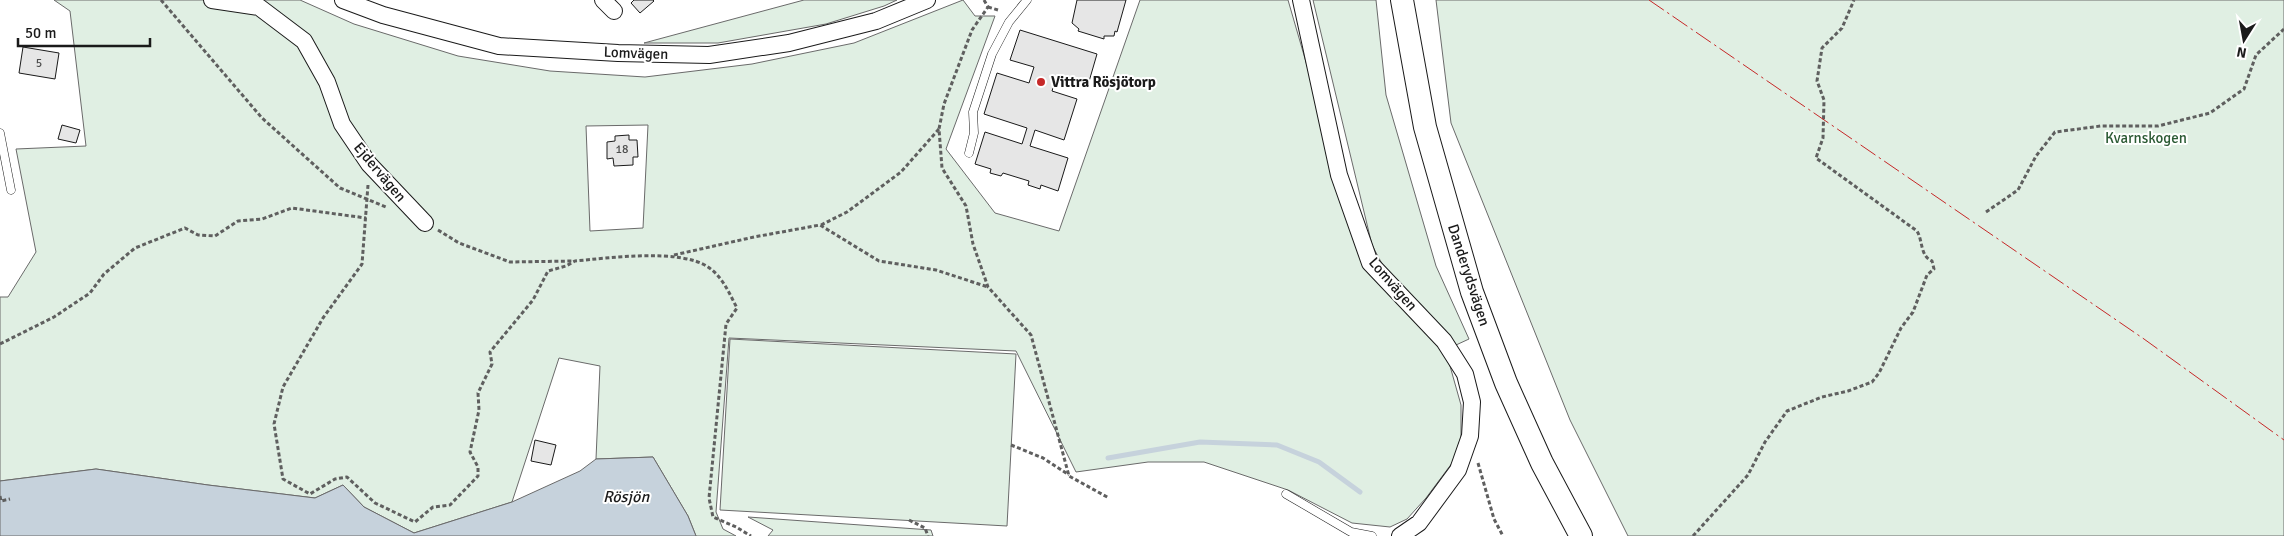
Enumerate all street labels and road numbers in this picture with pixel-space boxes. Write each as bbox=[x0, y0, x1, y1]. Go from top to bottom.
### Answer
street label: Lomvägen bbox=[603, 43, 669, 63]
street label: Ejdervägen bbox=[350, 139, 410, 205]
street label: Danderydsvägen bbox=[1444, 222, 1494, 328]
street label: Lomvägen bbox=[1365, 254, 1421, 314]

